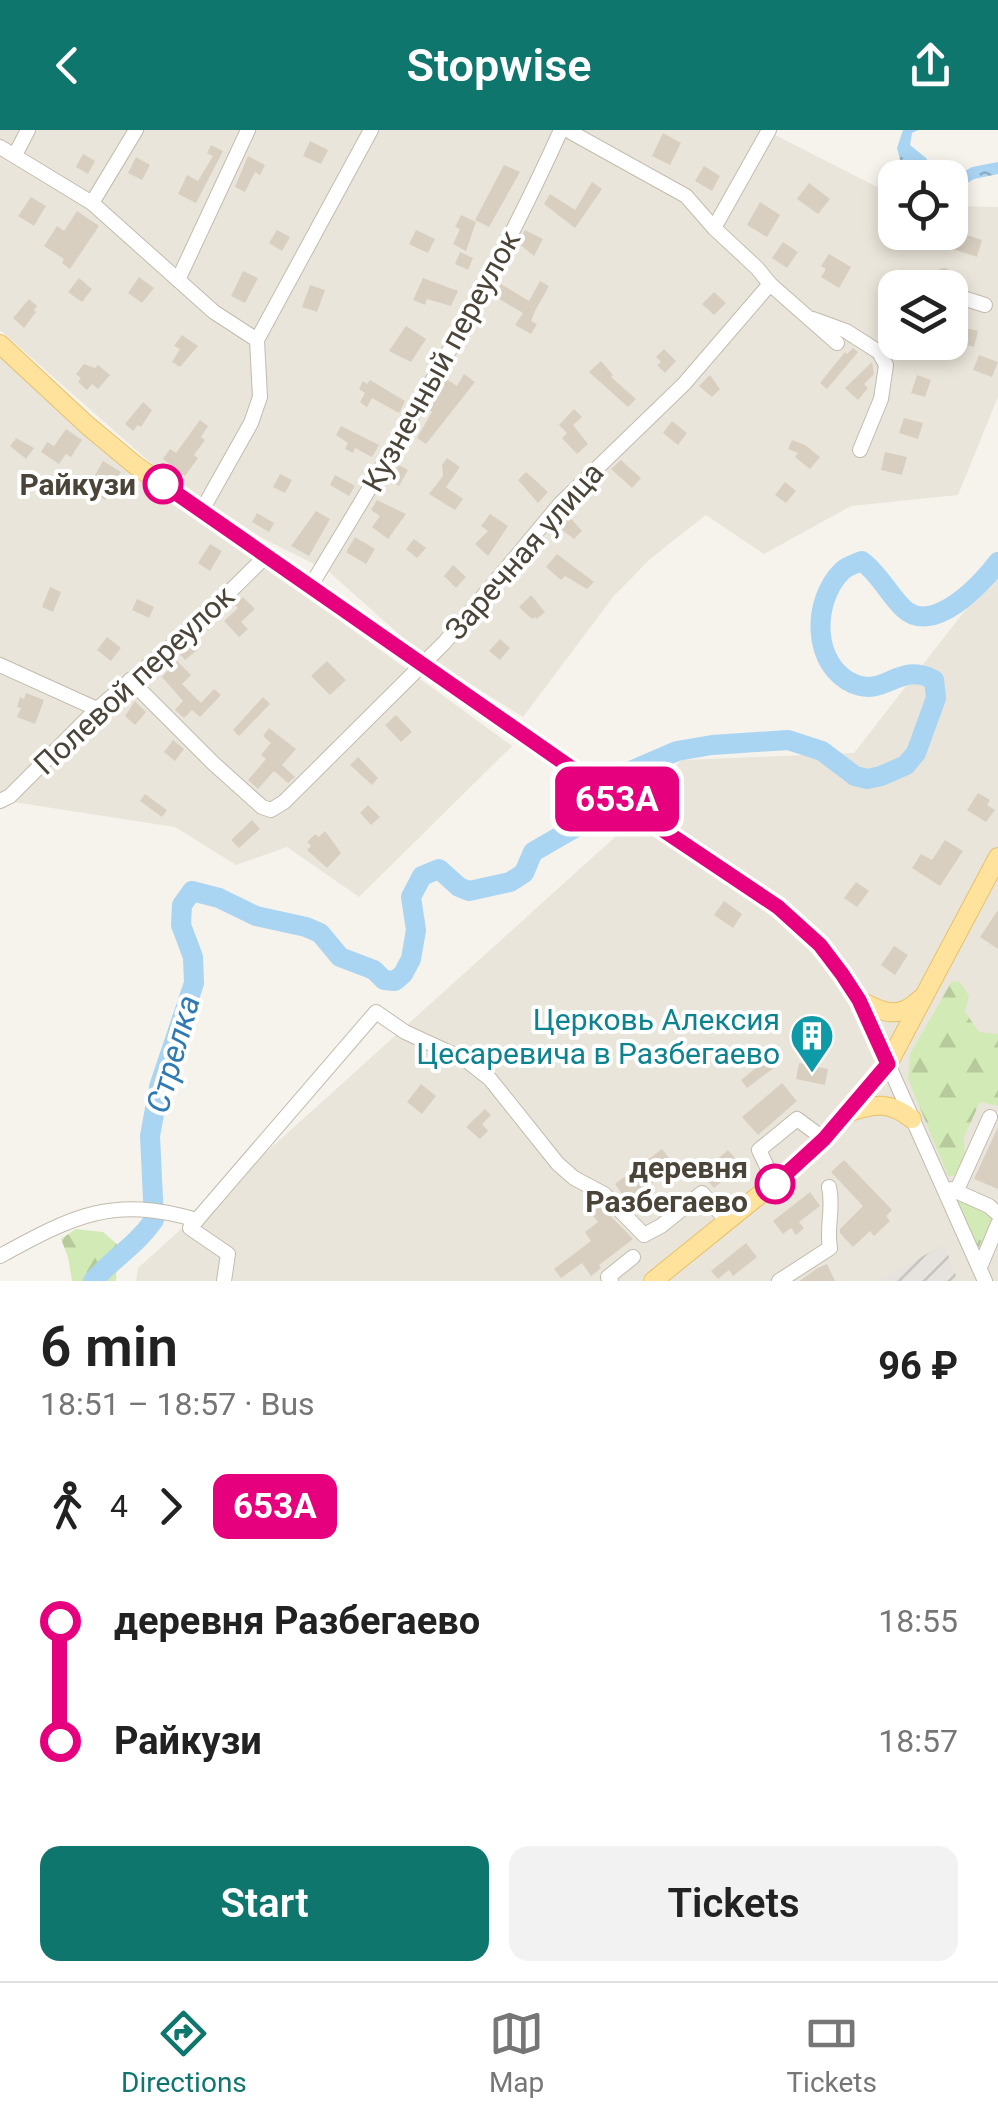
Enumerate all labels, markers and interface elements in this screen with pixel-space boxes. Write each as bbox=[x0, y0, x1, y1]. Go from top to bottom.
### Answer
icon: back bbox=[40, 38, 95, 93]
icon: share bbox=[903, 38, 958, 93]
text: Stopwise bbox=[406, 39, 592, 92]
map controls bbox=[878, 160, 968, 360]
button: locate bbox=[878, 160, 968, 250]
street label: Кузнечный переулок bbox=[355, 224, 527, 498]
button: layers bbox=[878, 270, 968, 360]
street label: Заречная улица bbox=[438, 455, 610, 647]
marker: Райкузи bbox=[144, 465, 182, 503]
place label: Райкузи bbox=[19, 467, 136, 502]
street label: Полевой переулок bbox=[27, 578, 241, 782]
line badge: 653А bbox=[547, 766, 687, 832]
text: 653А bbox=[575, 779, 659, 820]
water label: Стрелка bbox=[138, 991, 208, 1117]
place label: Церковь Алексия Цесаревича в Разбегаево bbox=[416, 1002, 780, 1071]
building icon: Церковь Алексия Цесаревича в Разбегаево bbox=[789, 1013, 835, 1074]
place label: деревня Разбегаево bbox=[585, 1150, 748, 1219]
marker: деревня Разбегаево bbox=[756, 1165, 794, 1203]
text: 6 min bbox=[40, 1315, 178, 1379]
text: 96 ₽ bbox=[878, 1344, 958, 1388]
text: 18:51 – 18:57 · Bus bbox=[40, 1385, 315, 1423]
icon: walk bbox=[40, 1479, 95, 1534]
icon: forward bbox=[143, 1479, 198, 1534]
text: 653А bbox=[233, 1486, 317, 1527]
text: 4 bbox=[110, 1487, 128, 1525]
text: деревня Разбегаево bbox=[114, 1599, 480, 1643]
text: 18:55 bbox=[878, 1602, 958, 1640]
text: Райкузи bbox=[114, 1719, 262, 1763]
text: 18:57 bbox=[878, 1722, 958, 1760]
button: Start bbox=[40, 1846, 489, 1961]
button: Tickets bbox=[509, 1846, 958, 1961]
tab: Directions bbox=[121, 2006, 247, 2099]
tab: Map bbox=[489, 2006, 544, 2099]
tab: Tickets bbox=[786, 2006, 877, 2099]

